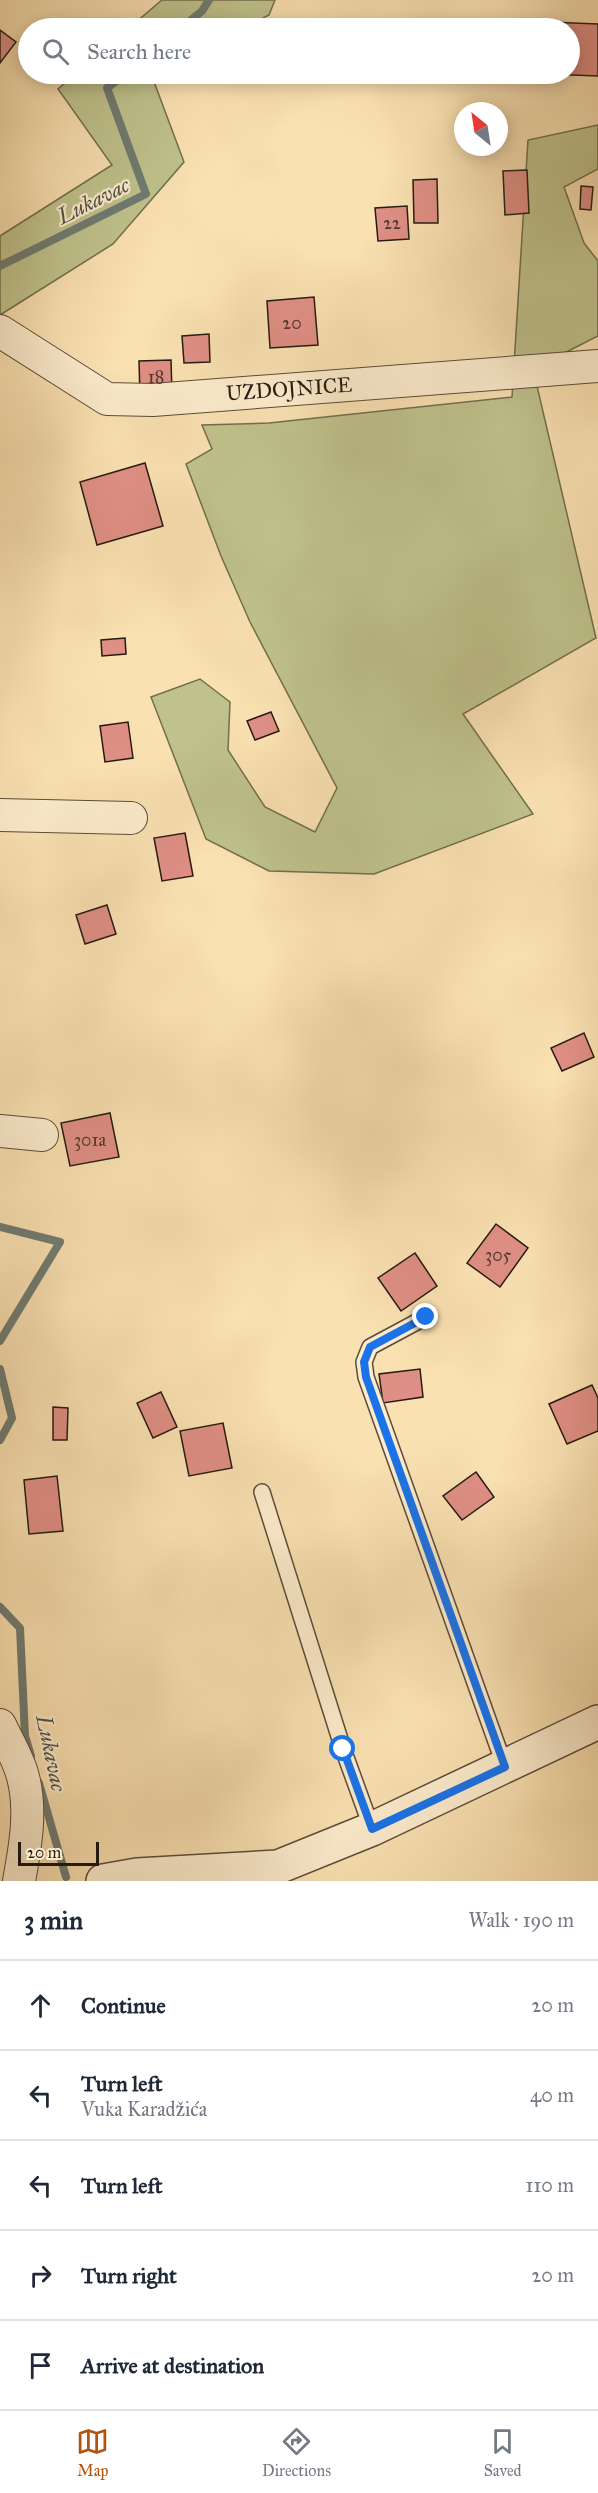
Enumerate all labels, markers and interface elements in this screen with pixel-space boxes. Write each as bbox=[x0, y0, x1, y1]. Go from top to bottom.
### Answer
search box bbox=[18, 18, 580, 84]
icon: search bbox=[39, 35, 72, 68]
text: Search here bbox=[87, 38, 191, 65]
north arrow bbox=[454, 102, 508, 156]
water label: Lukavac bbox=[52, 170, 135, 231]
house number: 22 bbox=[383, 212, 401, 234]
house number: 20 bbox=[282, 312, 302, 334]
house number: 18 bbox=[148, 366, 164, 388]
street label: UZDOJNICE bbox=[225, 372, 353, 406]
house number: 301a bbox=[74, 1129, 107, 1151]
house number: 305 bbox=[485, 1244, 512, 1266]
route end bbox=[412, 1303, 438, 1329]
water label: Lukavac bbox=[30, 1711, 73, 1795]
route start bbox=[329, 1735, 355, 1761]
scale bar bbox=[18, 1839, 99, 1866]
text: 20 m bbox=[27, 1843, 61, 1862]
text: 3 min bbox=[24, 1904, 83, 1936]
text: Walk · 190 m bbox=[469, 1908, 574, 1932]
icon: ahead bbox=[24, 1989, 57, 2022]
text: Continue bbox=[81, 1992, 166, 2019]
text: 20 m bbox=[531, 1993, 574, 2017]
text: Turn left bbox=[81, 2070, 163, 2097]
icon: left bbox=[24, 2079, 57, 2112]
text: 40 m bbox=[530, 2083, 574, 2107]
text: Vuka Karadžića bbox=[81, 2097, 207, 2121]
icon: left bbox=[24, 2169, 57, 2202]
text: Turn left bbox=[81, 2172, 163, 2199]
text: 110 m bbox=[526, 2173, 574, 2197]
icon: right bbox=[24, 2259, 57, 2292]
text: Turn right bbox=[81, 2262, 177, 2289]
text: 20 m bbox=[531, 2263, 574, 2287]
icon: arrive bbox=[24, 2349, 57, 2382]
text: Arrive at destination bbox=[81, 2352, 264, 2379]
tab: Map bbox=[76, 2425, 109, 2480]
tab: Directions bbox=[262, 2425, 331, 2480]
tab: Saved bbox=[484, 2425, 522, 2480]

